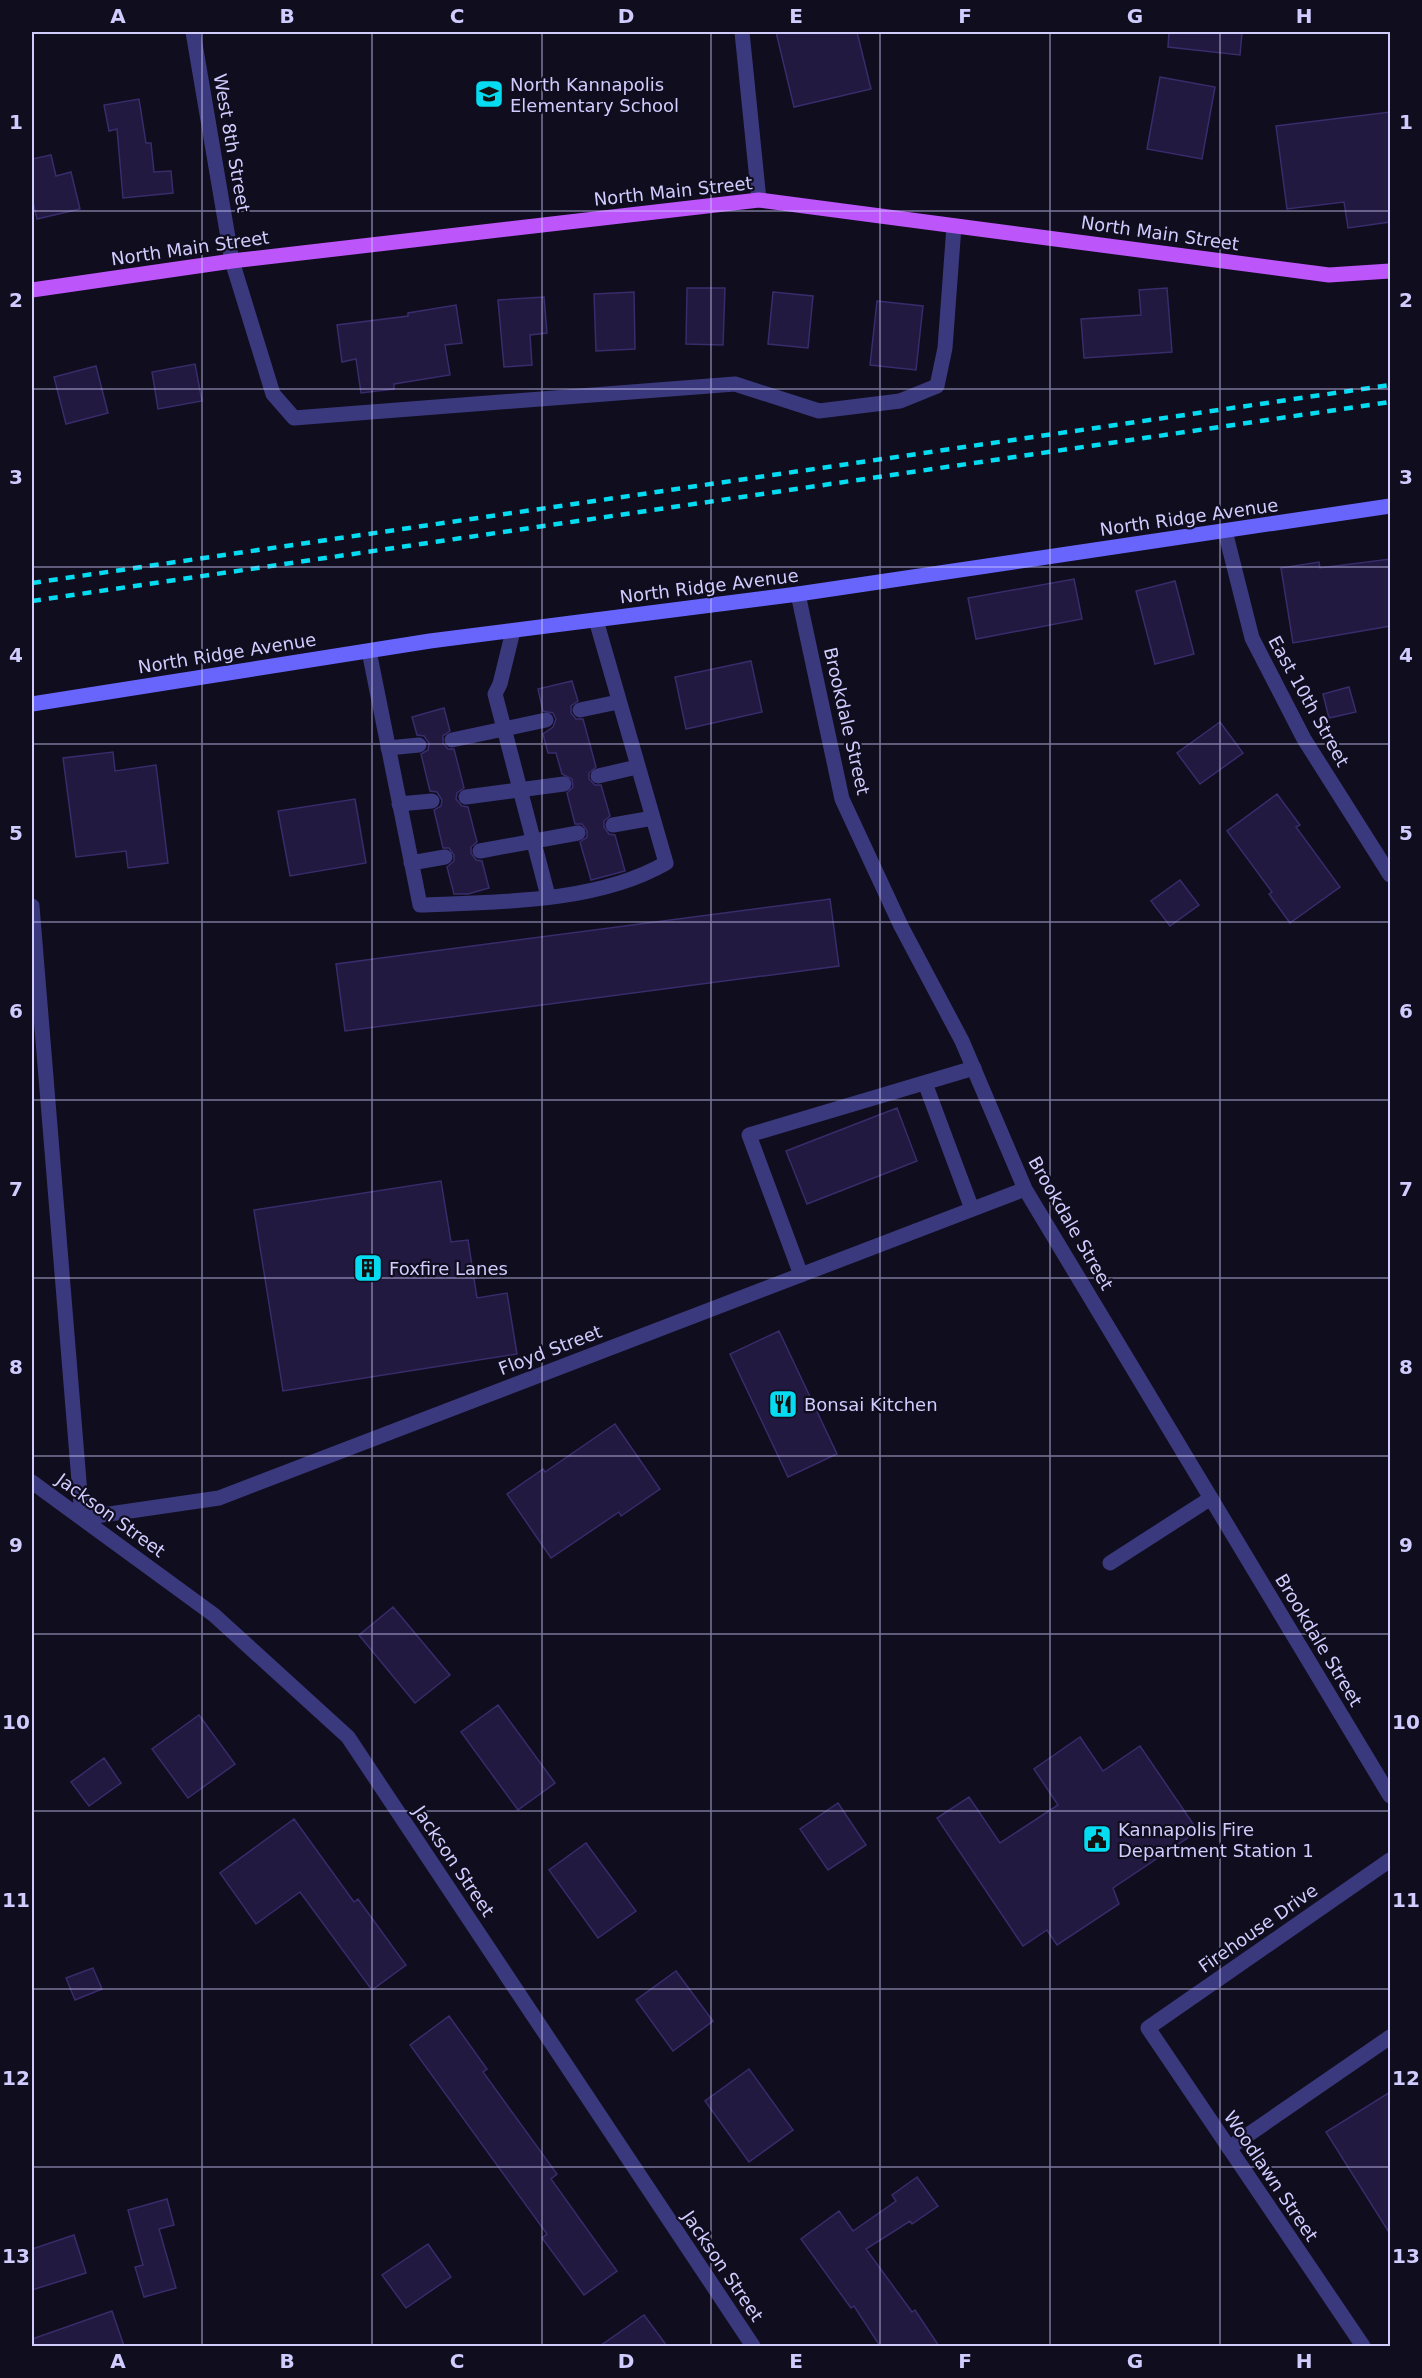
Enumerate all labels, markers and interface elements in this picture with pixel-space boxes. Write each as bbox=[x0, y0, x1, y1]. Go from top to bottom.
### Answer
text: A bbox=[110, 4, 126, 28]
text: B bbox=[279, 4, 295, 28]
text: C bbox=[450, 4, 464, 28]
text: D bbox=[618, 4, 634, 28]
text: E bbox=[789, 4, 803, 28]
text: F bbox=[958, 4, 972, 28]
text: G bbox=[1127, 4, 1143, 28]
text: H bbox=[1296, 4, 1312, 28]
street label: West 8th Street bbox=[209, 72, 255, 214]
place label: North Kannapolis Elementary School bbox=[510, 74, 679, 116]
school or university icon: North Kannapolis Elementary School bbox=[473, 78, 505, 110]
text: 1 bbox=[9, 110, 23, 134]
text: 1 bbox=[1399, 110, 1413, 134]
street label: North Main Street bbox=[593, 172, 753, 210]
street label: North Main Street bbox=[1080, 212, 1240, 254]
street label: North Main Street bbox=[110, 227, 270, 269]
text: 2 bbox=[9, 288, 23, 312]
text: 2 bbox=[1399, 288, 1413, 312]
text: 3 bbox=[9, 465, 23, 489]
text: 3 bbox=[1399, 465, 1413, 489]
street label: North Ridge Avenue bbox=[1098, 494, 1280, 540]
street label: North Ridge Avenue bbox=[618, 565, 800, 607]
street label: North Ridge Avenue bbox=[136, 629, 318, 677]
street label: East 10th Street bbox=[1264, 632, 1354, 770]
text: 4 bbox=[9, 643, 23, 667]
text: 4 bbox=[1399, 643, 1413, 667]
street label: Brookdale Street bbox=[820, 645, 874, 797]
text: 5 bbox=[9, 821, 23, 845]
text: 5 bbox=[1399, 821, 1413, 845]
text: 6 bbox=[9, 999, 23, 1023]
text: 6 bbox=[1399, 999, 1413, 1023]
street label: Brookdale Street bbox=[1024, 1152, 1118, 1294]
text: 7 bbox=[9, 1177, 23, 1201]
text: 7 bbox=[1399, 1177, 1413, 1201]
building icon: Foxfire Lanes bbox=[352, 1252, 384, 1284]
place label: Foxfire Lanes bbox=[389, 1258, 508, 1279]
street label: Floyd Street bbox=[495, 1321, 605, 1379]
text: 8 bbox=[9, 1355, 23, 1379]
text: 8 bbox=[1399, 1355, 1413, 1379]
restaurant icon: Bonsai Kitchen bbox=[767, 1388, 799, 1420]
place label: Bonsai Kitchen bbox=[804, 1394, 938, 1415]
street label: Jackson Street bbox=[52, 1468, 169, 1561]
text: 9 bbox=[9, 1533, 23, 1557]
text: 9 bbox=[1399, 1533, 1413, 1557]
street label: Brookdale Street bbox=[1271, 1570, 1367, 1710]
text: 10 bbox=[2, 1710, 30, 1734]
text: 10 bbox=[1392, 1710, 1420, 1734]
street label: Jackson Street bbox=[409, 1801, 499, 1920]
place label: Kannapolis Fire Department Station 1 bbox=[1118, 1819, 1314, 1861]
public building icon: Kannapolis Fire Department Station 1 bbox=[1081, 1823, 1113, 1855]
street label: Firehouse Drive bbox=[1195, 1879, 1321, 1977]
text: 11 bbox=[2, 1888, 30, 1912]
text: 11 bbox=[1392, 1888, 1420, 1912]
text: 12 bbox=[2, 2066, 30, 2090]
text: 12 bbox=[1392, 2066, 1420, 2090]
street label: Woodlawn Street bbox=[1220, 2107, 1322, 2245]
street label: Jackson Street bbox=[678, 2206, 768, 2325]
text: 13 bbox=[2, 2244, 30, 2268]
text: 13 bbox=[1392, 2244, 1420, 2268]
text: A bbox=[110, 2349, 126, 2373]
text: B bbox=[279, 2349, 295, 2373]
text: C bbox=[450, 2349, 464, 2373]
text: D bbox=[618, 2349, 634, 2373]
text: E bbox=[789, 2349, 803, 2373]
text: F bbox=[958, 2349, 972, 2373]
text: G bbox=[1127, 2349, 1143, 2373]
text: H bbox=[1296, 2349, 1312, 2373]

